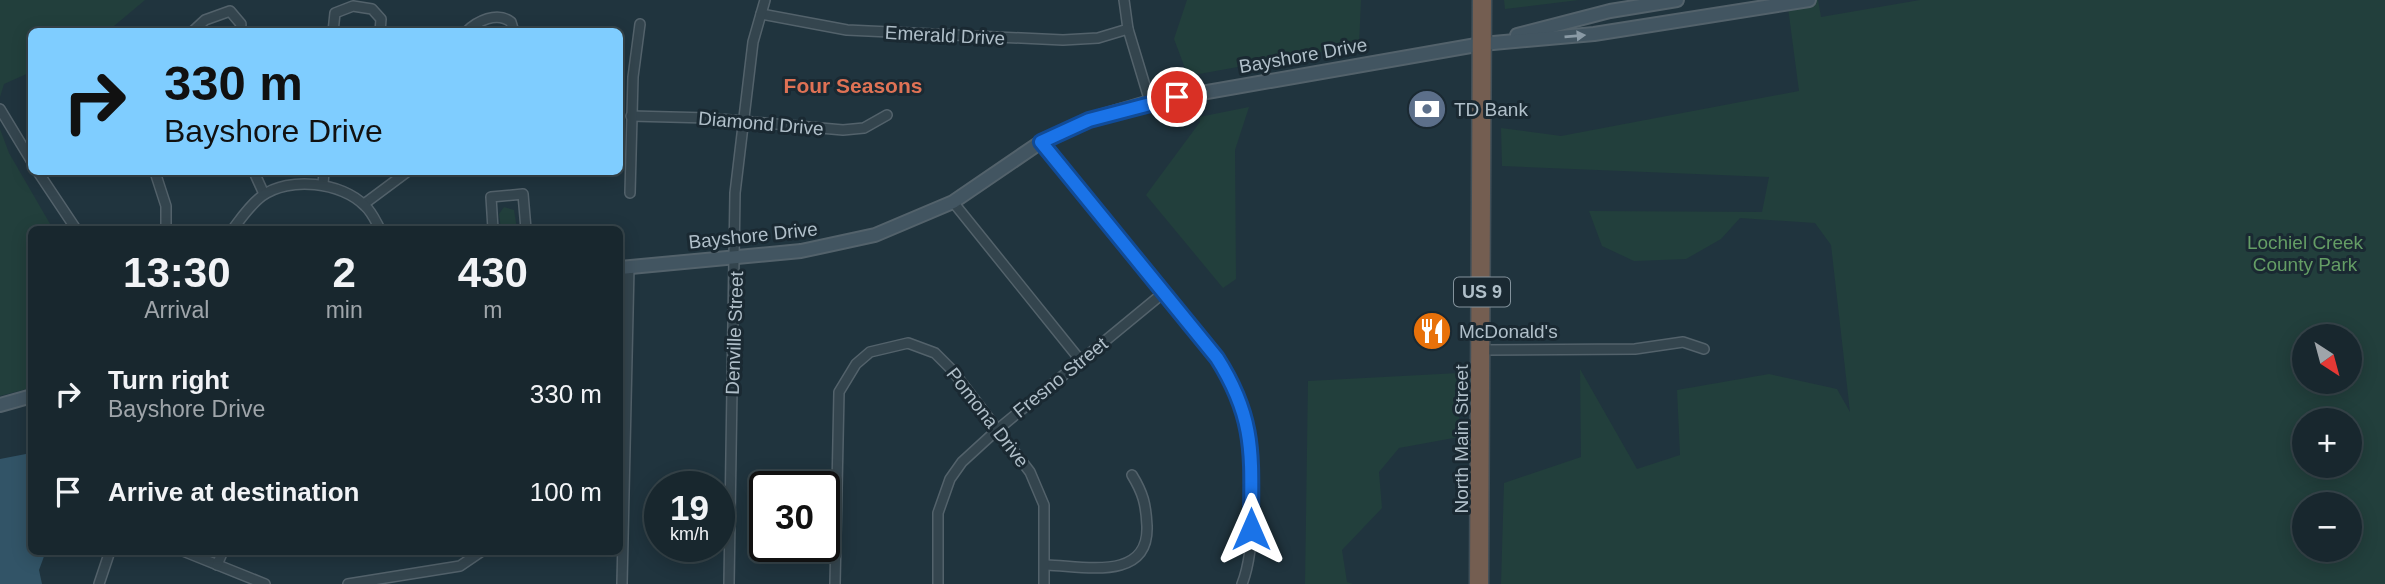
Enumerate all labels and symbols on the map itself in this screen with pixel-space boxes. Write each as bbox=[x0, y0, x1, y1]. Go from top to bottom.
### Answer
street label: Emerald Drive bbox=[884, 22, 1006, 49]
one-way arrow bbox=[1564, 30, 1586, 41]
street label: Bayshore Drive bbox=[1237, 34, 1369, 77]
pin bbox=[1147, 67, 1207, 127]
district label: Four Seasons bbox=[784, 74, 922, 97]
bank icon: TD Bank bbox=[1406, 88, 1448, 130]
place label: TD Bank bbox=[1454, 99, 1528, 120]
street label: Diamond Drive bbox=[697, 108, 824, 139]
street label: Bayshore Drive bbox=[687, 218, 819, 253]
park label: Lochiel Creek County Park bbox=[2247, 232, 2364, 275]
street label: Denville Street bbox=[722, 270, 747, 395]
road number: US 9 bbox=[1454, 278, 1510, 306]
restaurant icon: McDonald's bbox=[1411, 310, 1453, 352]
place label: McDonald's bbox=[1459, 321, 1558, 342]
north arrow bbox=[2292, 324, 2362, 394]
street label: Fresno Street bbox=[1009, 333, 1112, 422]
street label: Pomona Drive bbox=[942, 363, 1033, 471]
street label: North Main Street bbox=[1451, 364, 1472, 513]
speed limit sign: 30 bbox=[749, 471, 840, 562]
position arrow bbox=[1214, 492, 1288, 566]

